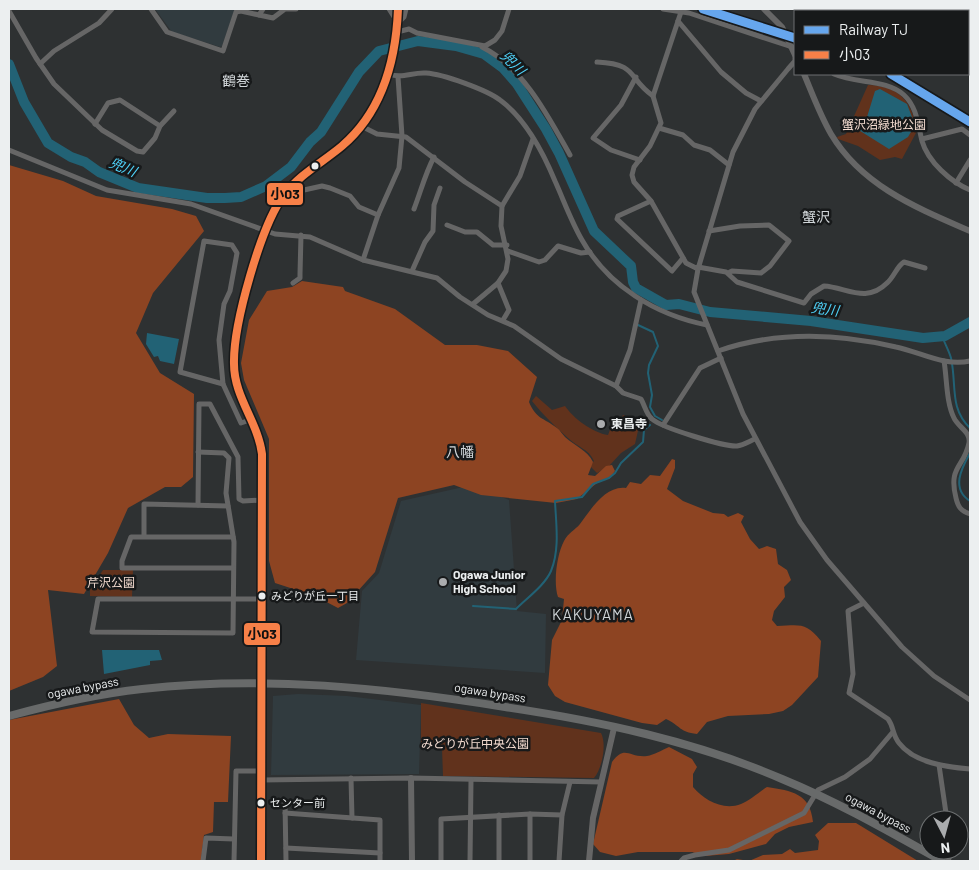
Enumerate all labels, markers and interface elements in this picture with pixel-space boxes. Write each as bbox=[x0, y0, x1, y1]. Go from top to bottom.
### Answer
legend bbox=[794, 10, 969, 75]
text: Railway TJ bbox=[839, 20, 908, 38]
text: 小03 bbox=[839, 45, 870, 63]
water label: 兜川 bbox=[497, 47, 531, 80]
district label: 鶴巻 bbox=[222, 72, 250, 89]
park label: 蟹沢沼緑地公園 bbox=[842, 117, 926, 131]
water label: 兜川 bbox=[107, 153, 141, 181]
unlabelled marker bbox=[310, 161, 320, 171]
line badge: 小03 bbox=[266, 182, 304, 206]
text: 小03 bbox=[270, 185, 300, 202]
district label: 蟹沢 bbox=[802, 208, 830, 225]
water label: 兜川 bbox=[810, 298, 842, 319]
place label: 東昌寺 bbox=[611, 416, 647, 430]
marker: 東昌寺 bbox=[595, 418, 607, 430]
district label: 八幡 bbox=[446, 443, 474, 460]
place label: Ogawa Junior High School bbox=[453, 567, 526, 595]
park label: 芹沢公園 bbox=[87, 575, 135, 589]
marker: Ogawa Junior High School bbox=[437, 576, 449, 588]
place label: みどりが丘一丁目 bbox=[271, 589, 359, 602]
marker: みどりが丘一丁目 bbox=[257, 591, 267, 601]
district label: KAKUYAMA bbox=[552, 605, 634, 623]
line badge: 小03 bbox=[243, 622, 281, 646]
text: 小03 bbox=[247, 625, 277, 642]
street label: ogawa bypass bbox=[46, 673, 120, 701]
street label: ogawa bypass bbox=[453, 679, 527, 705]
park label: みどりが丘中央公園 bbox=[421, 736, 529, 750]
street label: ogawa bypass bbox=[843, 789, 914, 835]
place label: センター前 bbox=[270, 796, 325, 809]
marker: センター前 bbox=[256, 798, 266, 808]
north arrow bbox=[919, 810, 969, 860]
text: N bbox=[940, 839, 951, 857]

